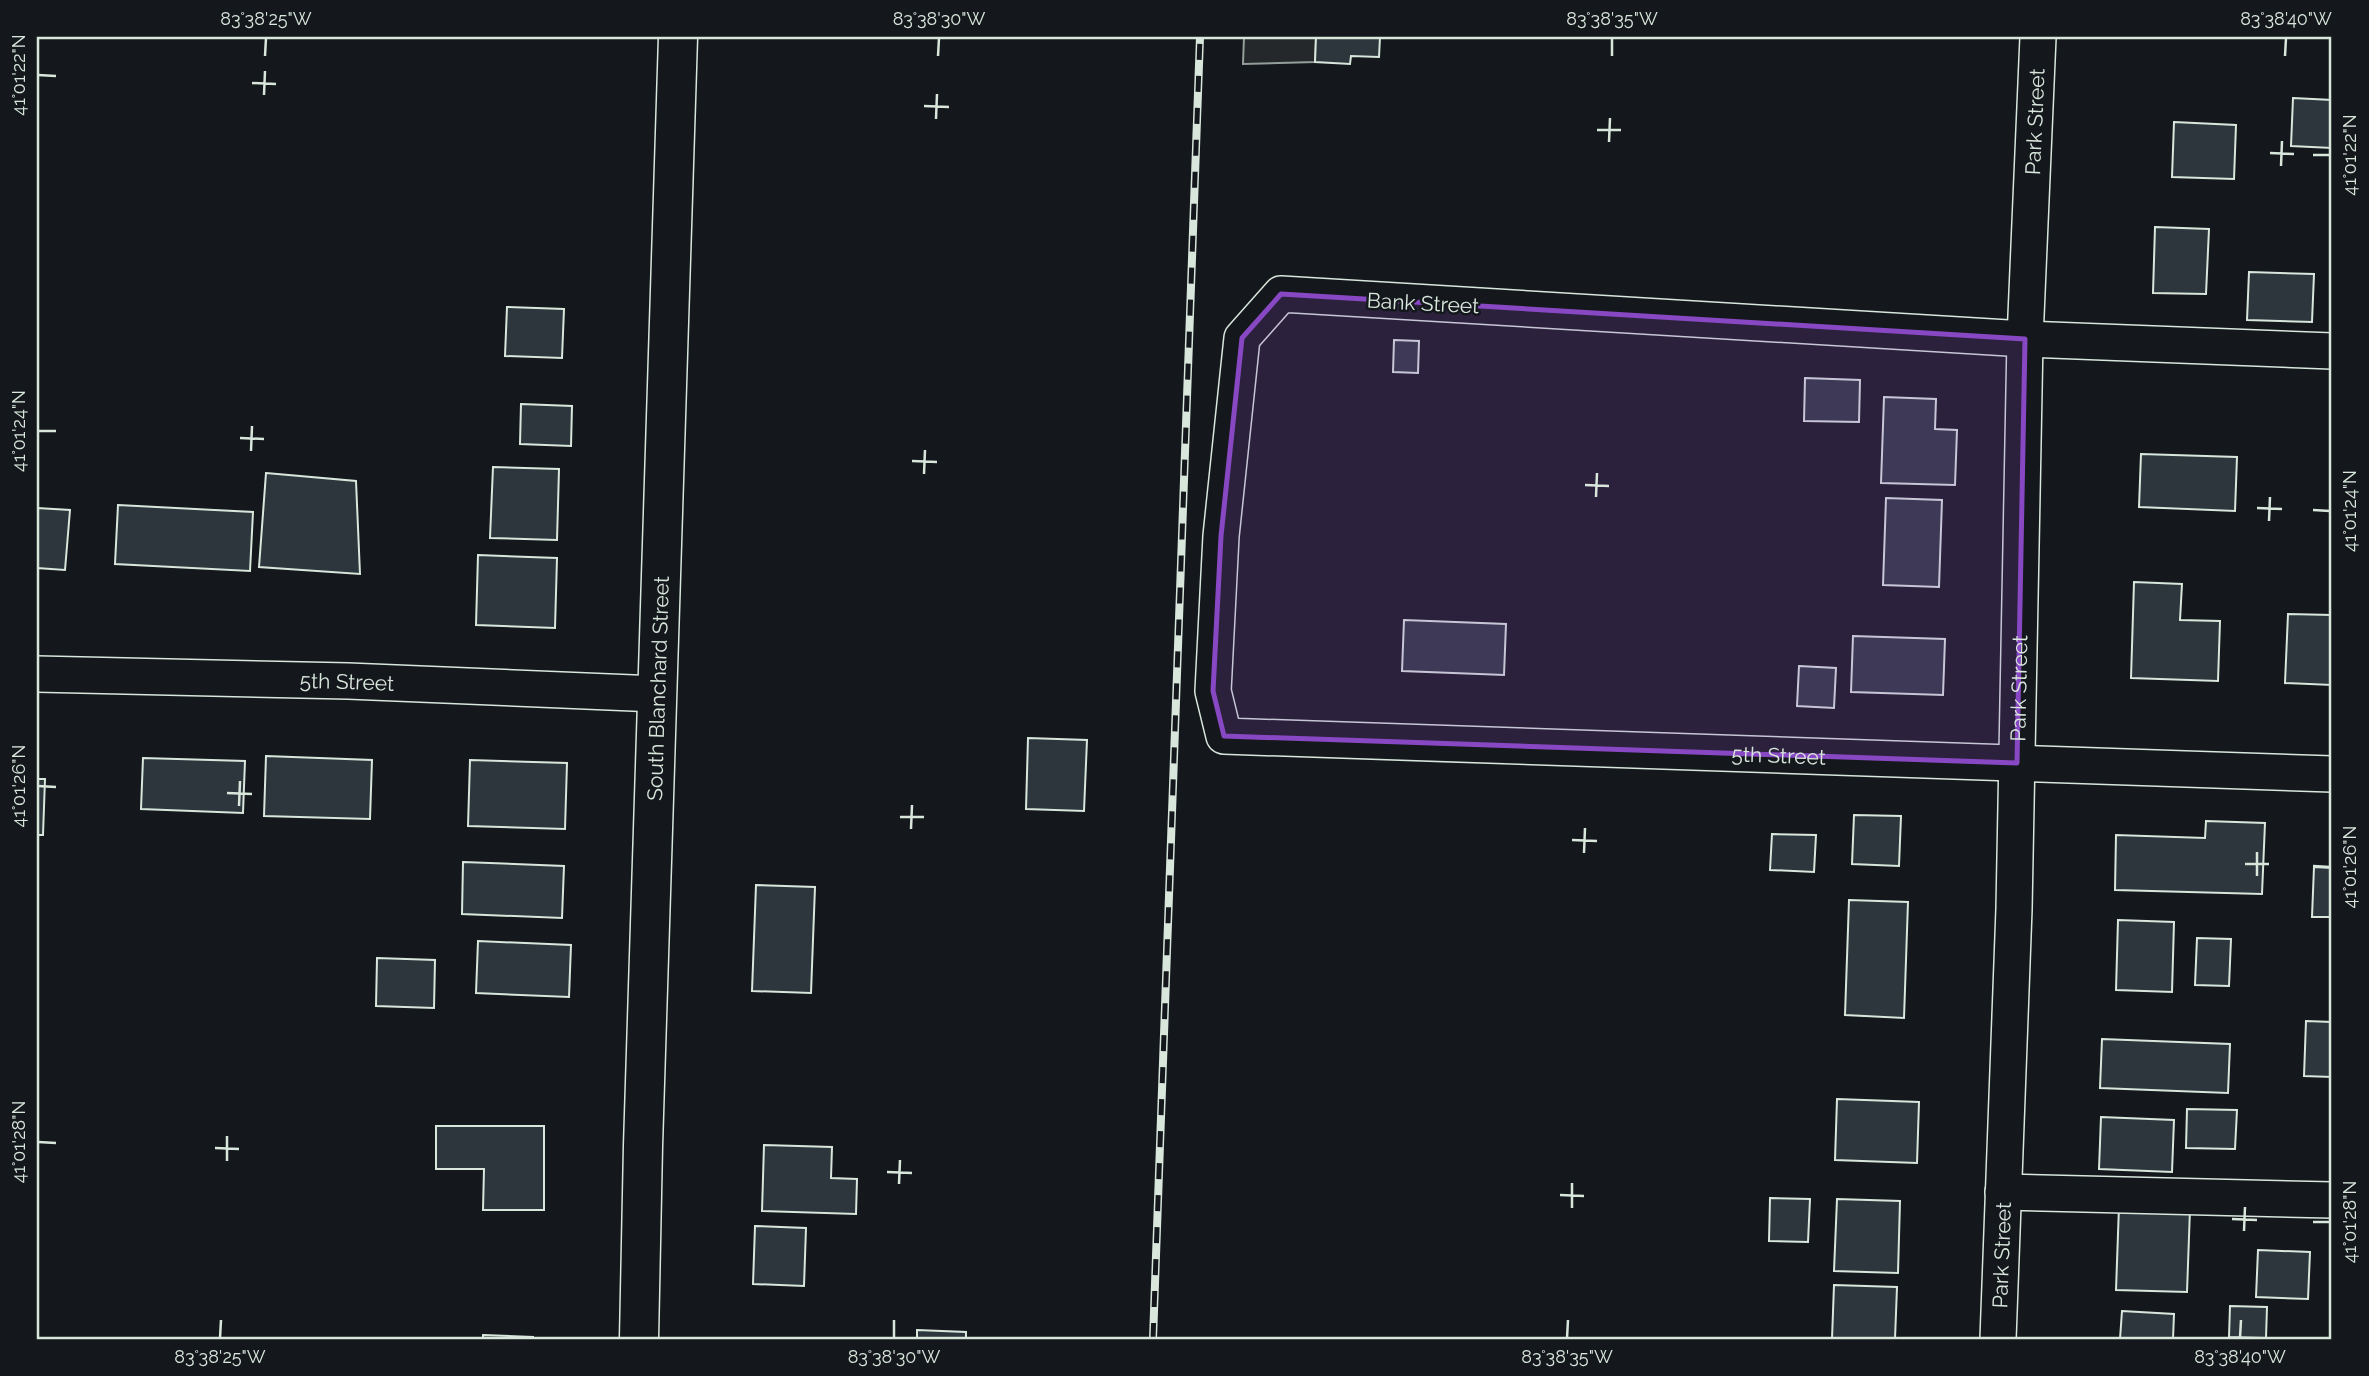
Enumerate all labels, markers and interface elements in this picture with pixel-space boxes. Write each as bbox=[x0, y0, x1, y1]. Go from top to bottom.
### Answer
text: 83°38'25"W bbox=[220, 8, 312, 29]
text: 83°38'30"W bbox=[893, 8, 986, 29]
text: 83°38'35"W bbox=[1566, 8, 1658, 29]
text: 83°38'40"W bbox=[2240, 8, 2332, 29]
text: 41°01'22"N bbox=[8, 34, 29, 116]
street label: Park Street bbox=[2020, 68, 2049, 175]
text: 41°01'22"N bbox=[2339, 114, 2360, 196]
street label: Bank Street bbox=[1366, 288, 1480, 318]
text: 41°01'24"N bbox=[8, 390, 29, 472]
text: 41°01'24"N bbox=[2339, 470, 2360, 552]
street label: South Blanchard Street bbox=[641, 576, 673, 801]
street label: Park Street bbox=[2005, 635, 2032, 742]
street label: 5th Street bbox=[299, 667, 395, 695]
street label: 5th Street bbox=[1731, 741, 1826, 769]
text: 41°01'26"N bbox=[8, 745, 29, 827]
text: 41°01'26"N bbox=[2339, 826, 2360, 908]
text: 41°01'28"N bbox=[8, 1101, 29, 1183]
text: 41°01'28"N bbox=[2339, 1181, 2360, 1263]
street label: Park Street bbox=[1987, 1201, 2016, 1309]
text: 83°38'25"W bbox=[174, 1346, 266, 1367]
text: 83°38'30"W bbox=[848, 1346, 941, 1367]
text: 83°38'35"W bbox=[1521, 1346, 1613, 1367]
text: 83°38'40"W bbox=[2194, 1346, 2286, 1367]

